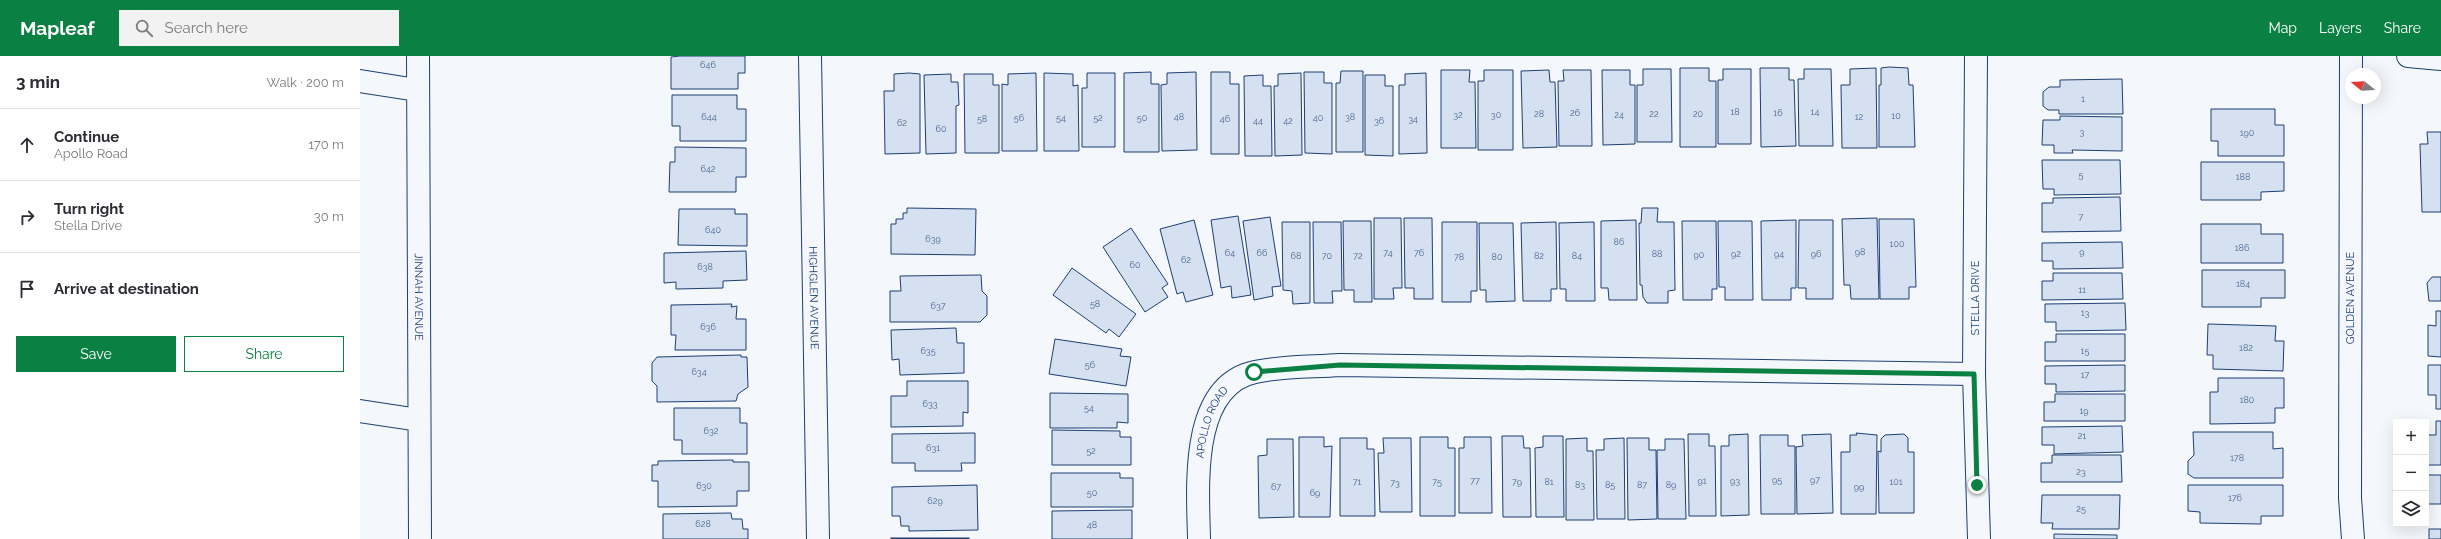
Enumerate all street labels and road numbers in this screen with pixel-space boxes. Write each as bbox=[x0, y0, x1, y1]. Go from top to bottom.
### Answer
street label: HIGHGLEN AVENUE bbox=[806, 246, 821, 350]
street label: GOLDEN AVENUE bbox=[2344, 251, 2357, 344]
street label: JINNAH AVENUE bbox=[412, 253, 425, 341]
street label: STELLA DRIVE bbox=[1969, 260, 1982, 335]
street label: APOLLO ROAD bbox=[1194, 384, 1231, 459]

